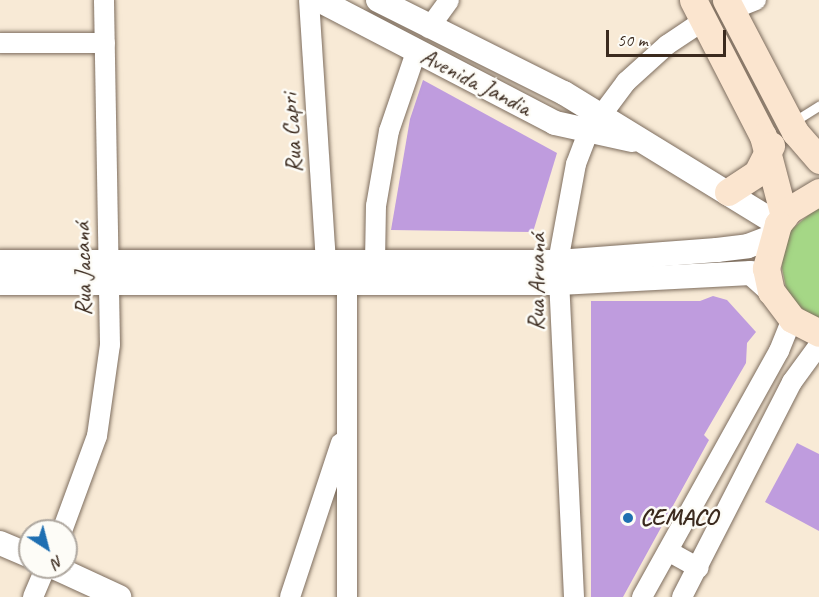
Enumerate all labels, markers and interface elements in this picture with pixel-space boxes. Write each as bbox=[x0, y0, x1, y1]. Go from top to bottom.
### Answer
scale bar bbox=[609, 18, 729, 56]
text: 50 m bbox=[617, 29, 648, 51]
street label: Avenida Jandia bbox=[416, 42, 536, 122]
street label: Rua Capri bbox=[275, 92, 309, 174]
street label: Rua Jacaná bbox=[68, 222, 98, 316]
street label: Rua Aruaná bbox=[522, 233, 552, 331]
place label: CEMACO bbox=[640, 504, 717, 532]
marker: CEMACO bbox=[621, 511, 635, 525]
north arrow bbox=[18, 519, 78, 579]
text: N bbox=[48, 551, 67, 573]

